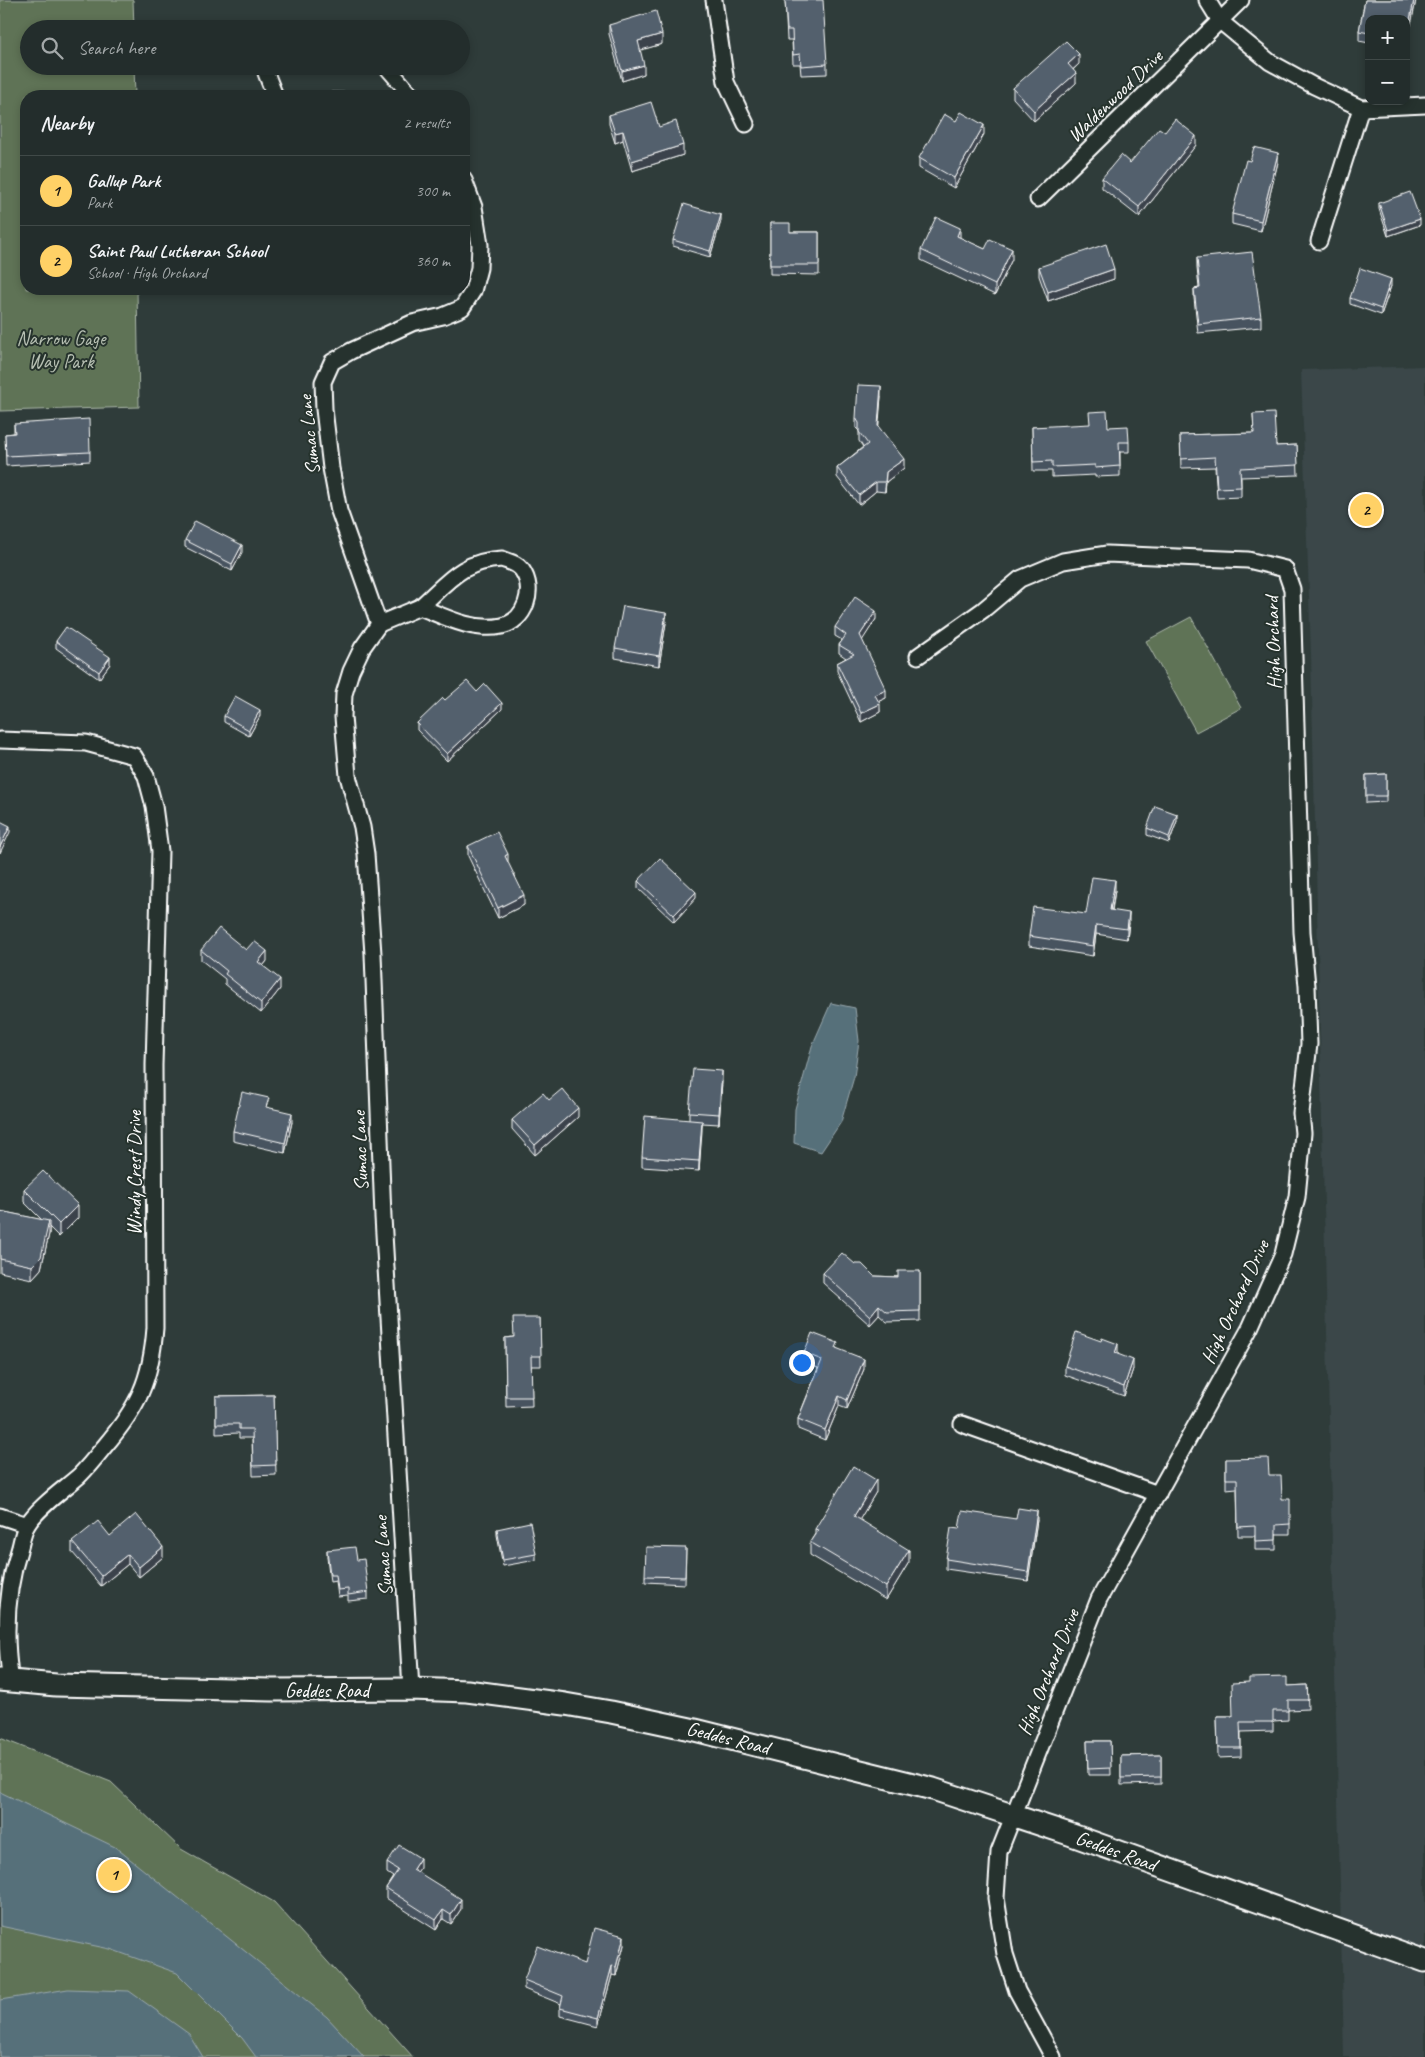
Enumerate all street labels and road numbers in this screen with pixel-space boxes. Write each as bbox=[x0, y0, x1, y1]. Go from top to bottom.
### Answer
street label: Waldenwood Drive bbox=[1062, 43, 1169, 148]
street label: Sumac Lane bbox=[292, 392, 326, 476]
street label: High Orchard bbox=[1259, 593, 1287, 690]
street label: Windy Crest Drive bbox=[122, 1109, 147, 1235]
street label: Sumac Lane bbox=[346, 1109, 374, 1191]
street label: High Orchard Drive bbox=[1195, 1235, 1275, 1368]
street label: Sumac Lane bbox=[368, 1514, 398, 1597]
street label: High Orchard Drive bbox=[1011, 1604, 1085, 1739]
street label: Geddes Road bbox=[285, 1678, 372, 1703]
street label: Geddes Road bbox=[684, 1716, 775, 1761]
street label: Geddes Road bbox=[1072, 1825, 1163, 1878]

